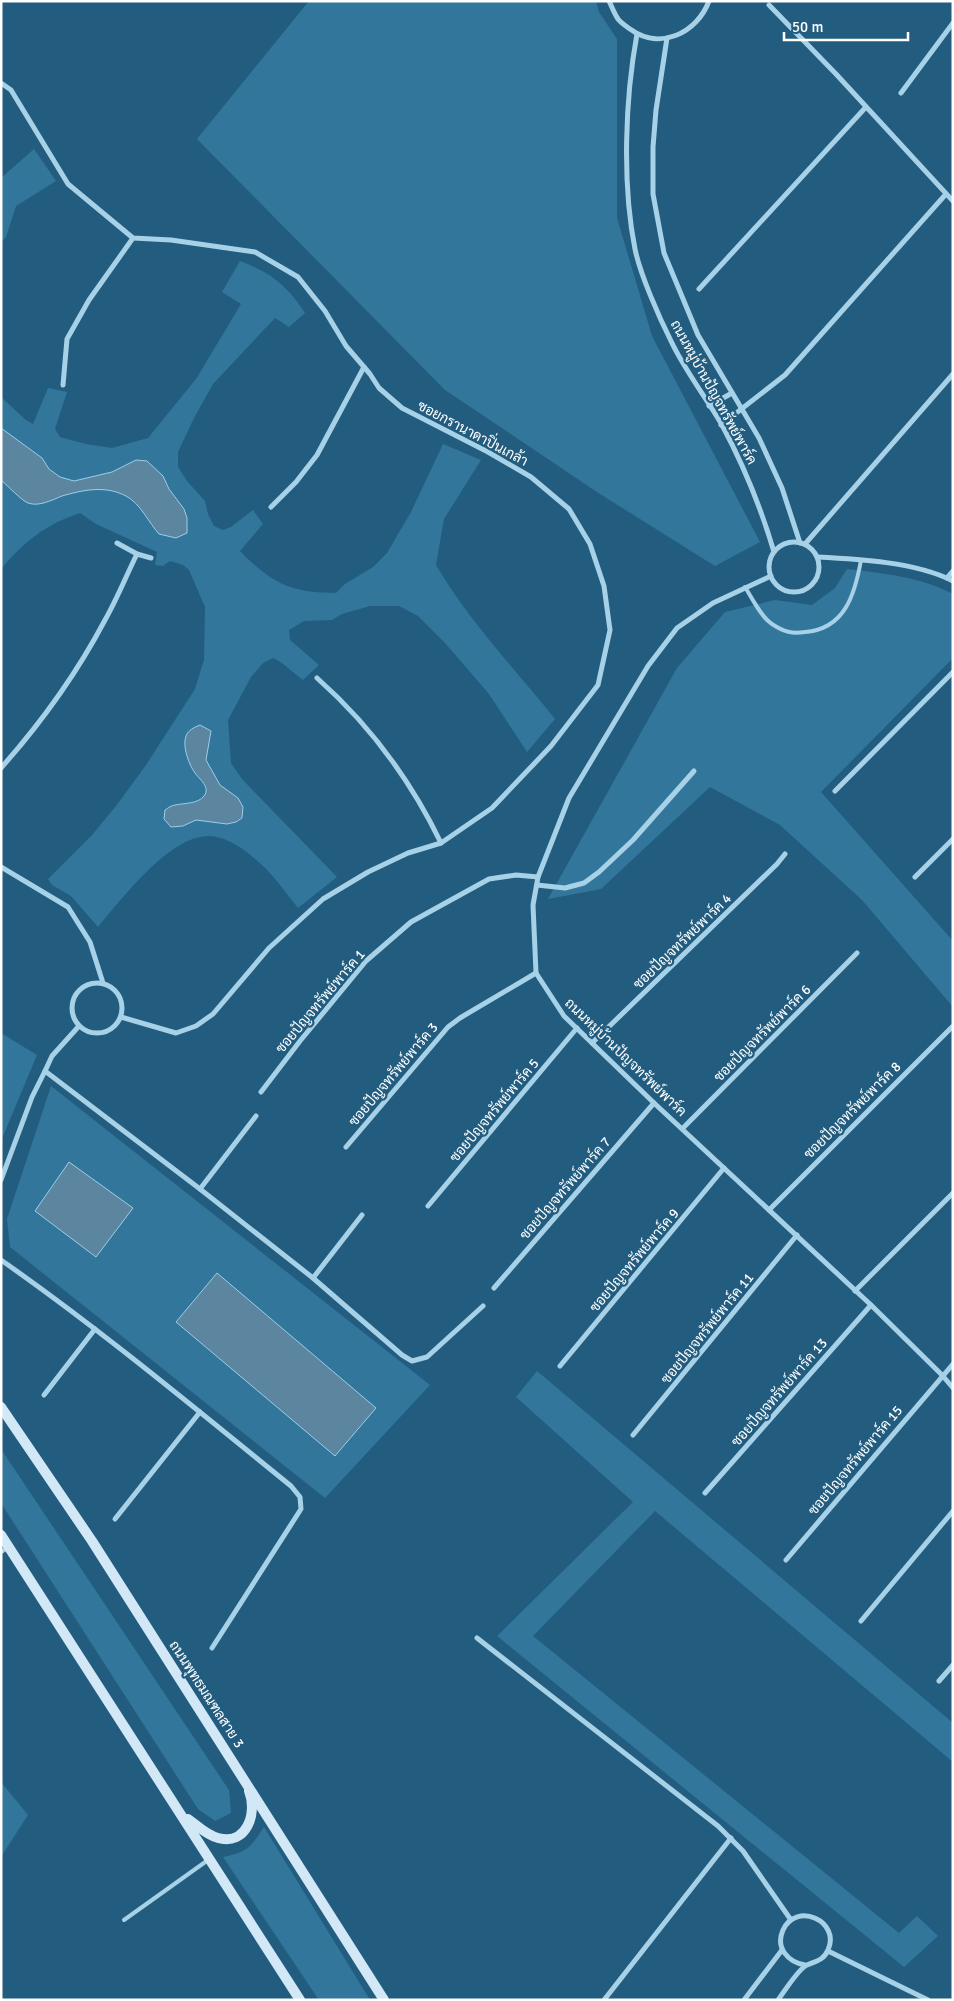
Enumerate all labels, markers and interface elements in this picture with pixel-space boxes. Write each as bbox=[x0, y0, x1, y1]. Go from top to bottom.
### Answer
scale bar bbox=[784, 10, 908, 42]
text: 50 m bbox=[792, 18, 823, 36]
street label: ถนนหมู่บ้านปัญจทรัพย์พาร์ค bbox=[666, 316, 761, 468]
street label: ซอยกรานาดาปิ่นเกล้า bbox=[415, 394, 532, 470]
street label: ซอยปัญจทรัพย์พาร์ค 4 bbox=[629, 889, 735, 993]
street label: ซอยปัญจทรัพย์พาร์ค 1 bbox=[271, 945, 369, 1057]
street label: ซอยปัญจทรัพย์พาร์ค 6 bbox=[710, 981, 814, 1085]
street label: ถนนหมู่บ้านปัญจทรัพย์พาร์ค bbox=[560, 994, 691, 1121]
street label: ซอยปัญจทรัพย์พาร์ค 3 bbox=[344, 1018, 442, 1130]
street label: ซอยปัญจทรัพย์พาร์ค 5 bbox=[445, 1054, 543, 1166]
street label: ซอยปัญจทรัพย์พาร์ค 8 bbox=[800, 1058, 904, 1162]
street label: ซอยปัญจทรัพย์พาร์ค 7 bbox=[515, 1133, 615, 1243]
street label: ซอยปัญจทรัพย์พาร์ค 9 bbox=[585, 1204, 683, 1316]
street label: ซอยปัญจทรัพย์พาร์ค 11 bbox=[657, 1269, 757, 1387]
street label: ซอยปัญจทรัพย์พาร์ค 13 bbox=[727, 1334, 831, 1450]
street label: ซอยปัญจทรัพย์พาร์ค 15 bbox=[804, 1401, 906, 1519]
street label: ถนนพุทธมณฑลสาย 3 bbox=[165, 1637, 248, 1752]

